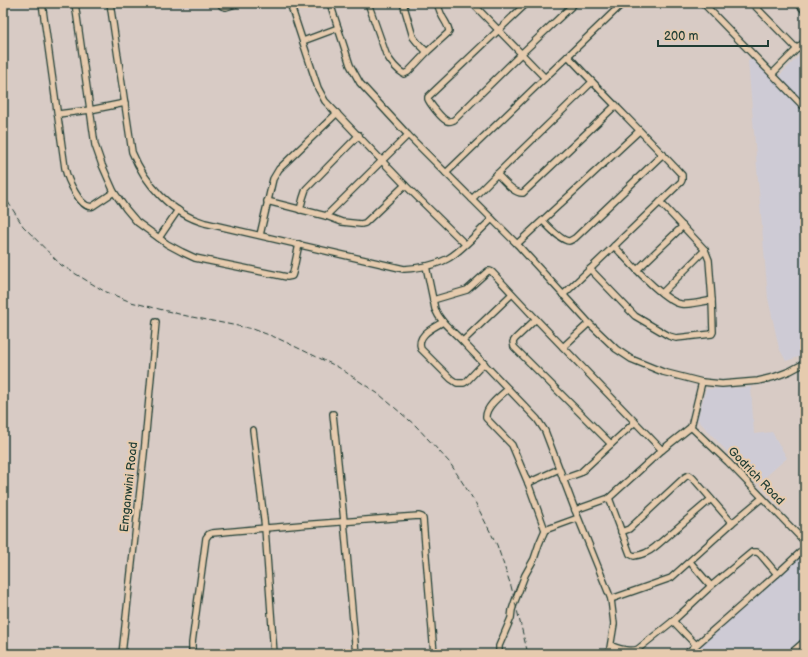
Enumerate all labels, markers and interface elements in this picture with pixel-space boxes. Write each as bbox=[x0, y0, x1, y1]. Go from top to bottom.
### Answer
scale bar bbox=[658, 22, 768, 48]
text: 200 m bbox=[664, 29, 698, 44]
street label: Emganwini Road bbox=[117, 441, 141, 533]
street label: Godrich Road bbox=[725, 444, 788, 508]

